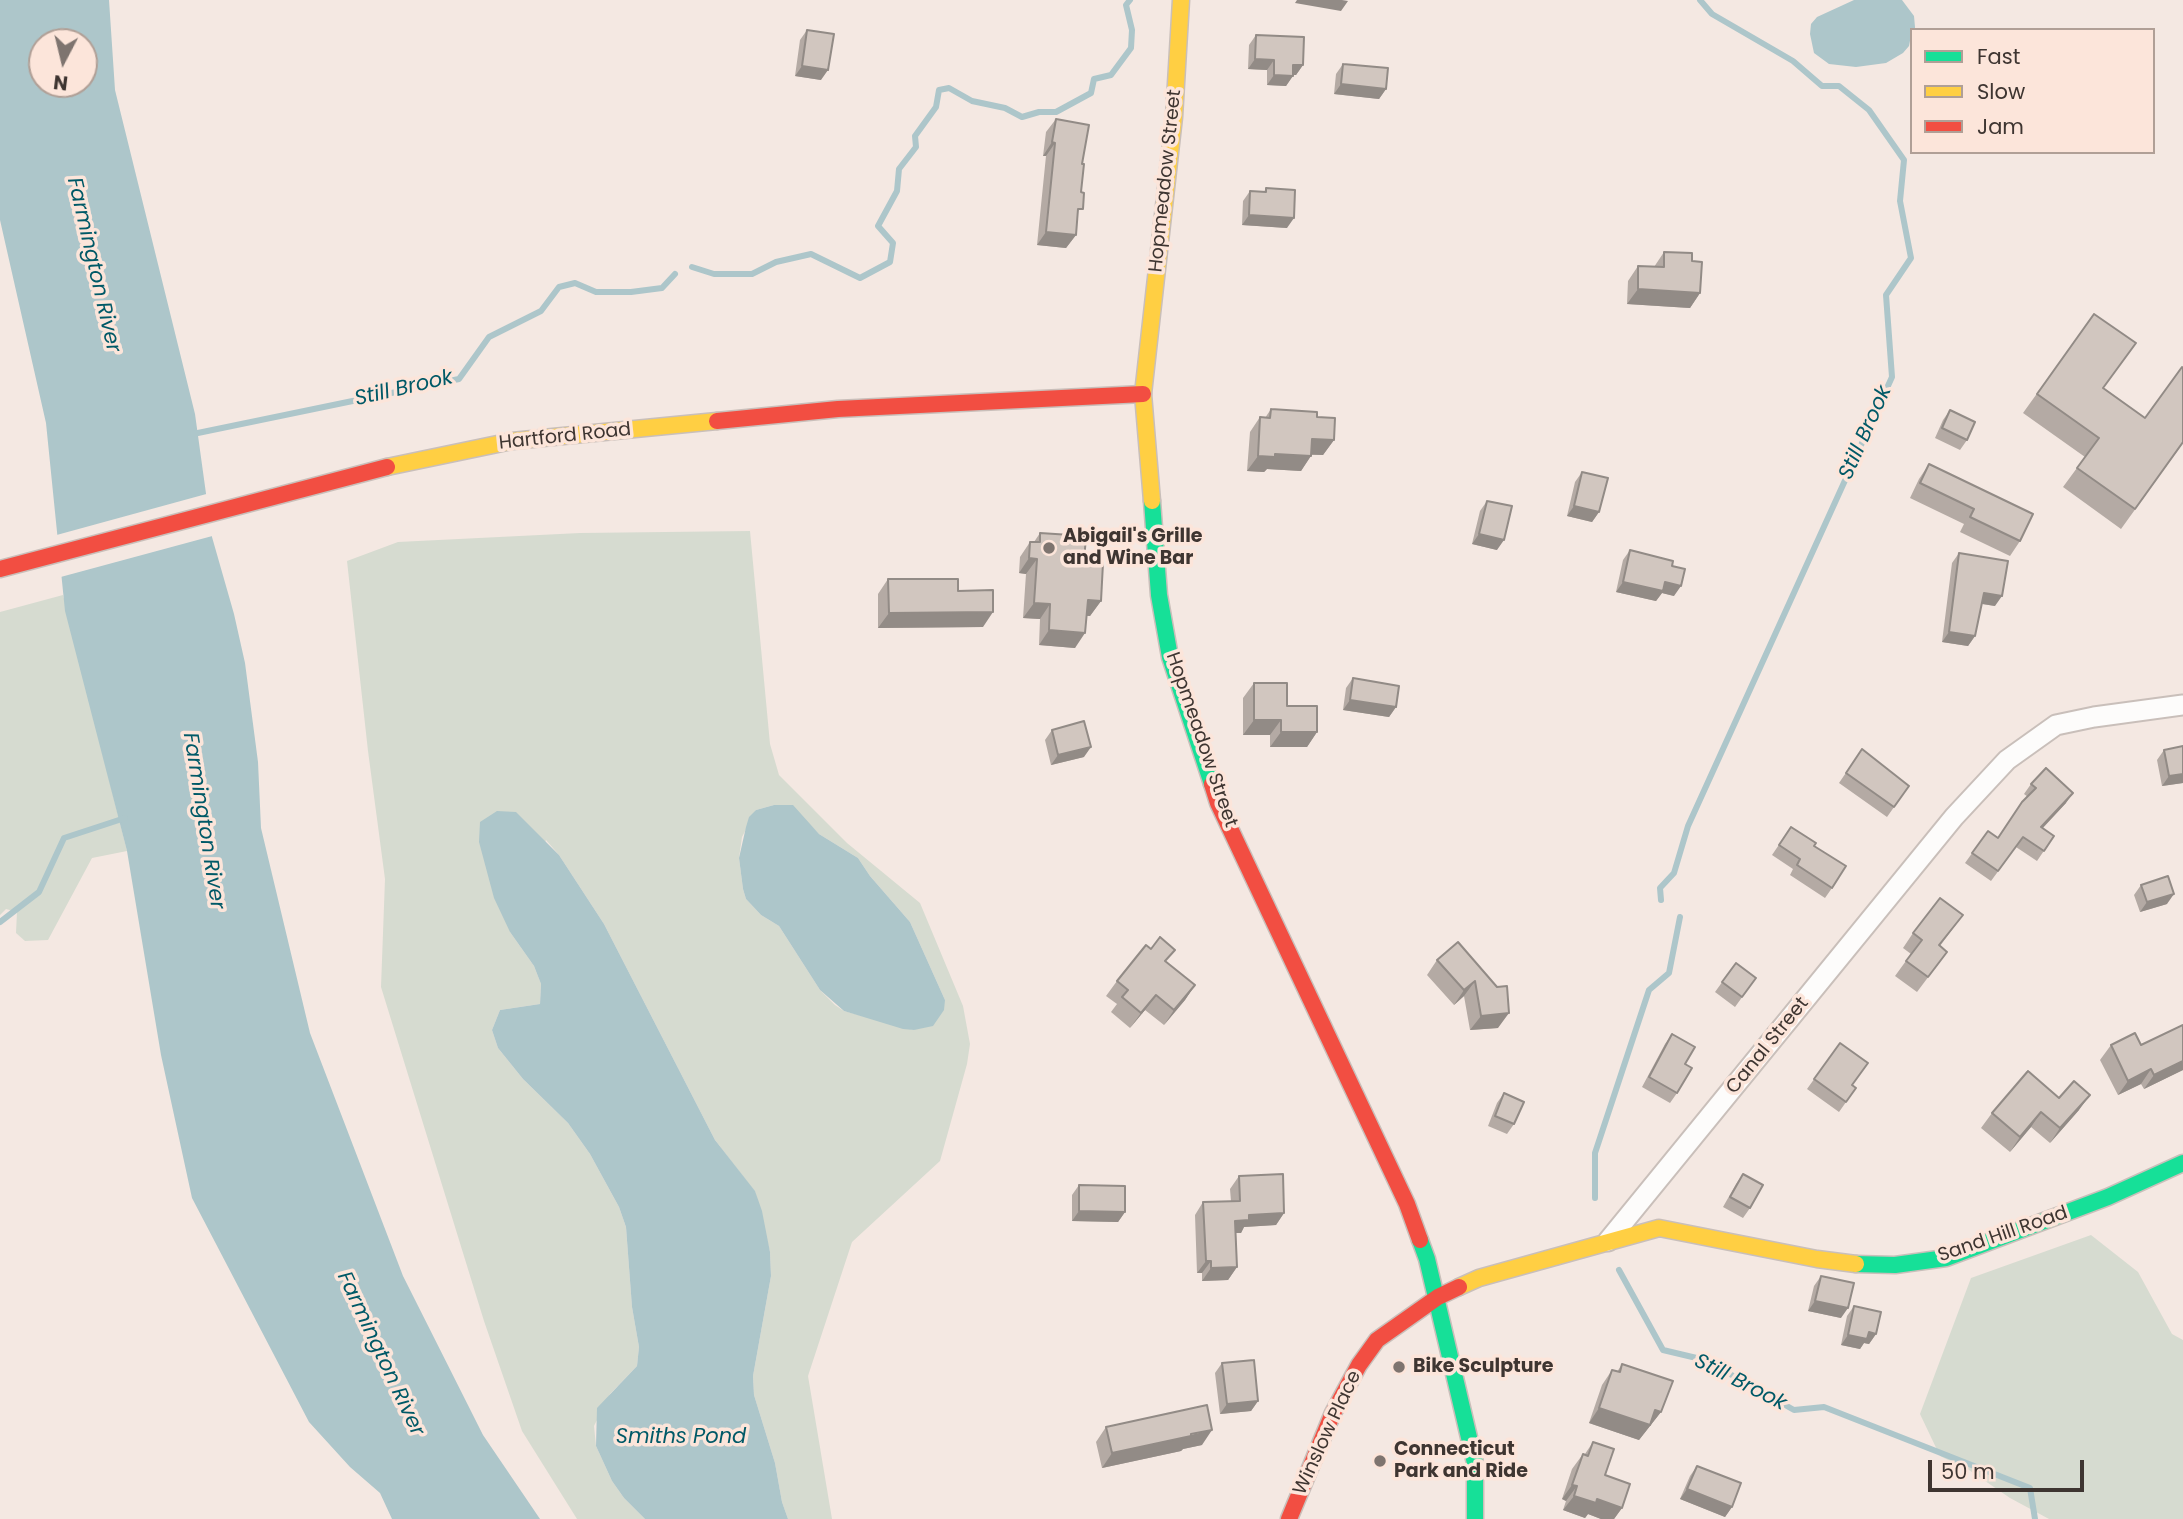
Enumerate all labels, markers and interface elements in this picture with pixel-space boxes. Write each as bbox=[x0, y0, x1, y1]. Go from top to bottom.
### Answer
north arrow bbox=[28, 28, 98, 98]
legend bbox=[1910, 28, 2155, 154]
text: Fast bbox=[1977, 42, 2020, 71]
text: N bbox=[52, 68, 69, 97]
text: Slow bbox=[1977, 77, 2025, 106]
street label: Hopmeadow Street bbox=[1145, 88, 1187, 274]
text: Jam bbox=[1977, 112, 2024, 141]
water label: Farmington River bbox=[61, 175, 125, 355]
water label: Still Brook bbox=[352, 365, 456, 413]
water label: Still Brook bbox=[1834, 382, 1898, 484]
street label: Hartford Road bbox=[498, 419, 632, 455]
place label: Abigail's Grille and Wine Bar bbox=[1063, 526, 1202, 570]
marker: Abigail's Grille and Wine Bar bbox=[1041, 540, 1057, 556]
street label: Hopmeadow Street bbox=[1160, 649, 1242, 831]
water label: Farmington River bbox=[177, 731, 229, 911]
street label: Canal Street bbox=[1722, 993, 1814, 1099]
street label: Sand Hill Road bbox=[1935, 1202, 2071, 1268]
water label: Farmington River bbox=[331, 1268, 429, 1440]
water label: Still Brook bbox=[1690, 1349, 1790, 1417]
place label: Bike Sculpture bbox=[1413, 1356, 1553, 1378]
marker: Bike Sculpture bbox=[1391, 1359, 1407, 1375]
street label: Winslow Place bbox=[1289, 1367, 1367, 1499]
water label: Smiths Pond bbox=[616, 1425, 746, 1451]
place label: Connecticut Park and Ride bbox=[1394, 1439, 1528, 1483]
scale bar bbox=[1931, 1446, 2087, 1490]
marker: Connecticut Park and Ride bbox=[1372, 1453, 1388, 1469]
text: 50 m bbox=[1941, 1457, 1995, 1486]

